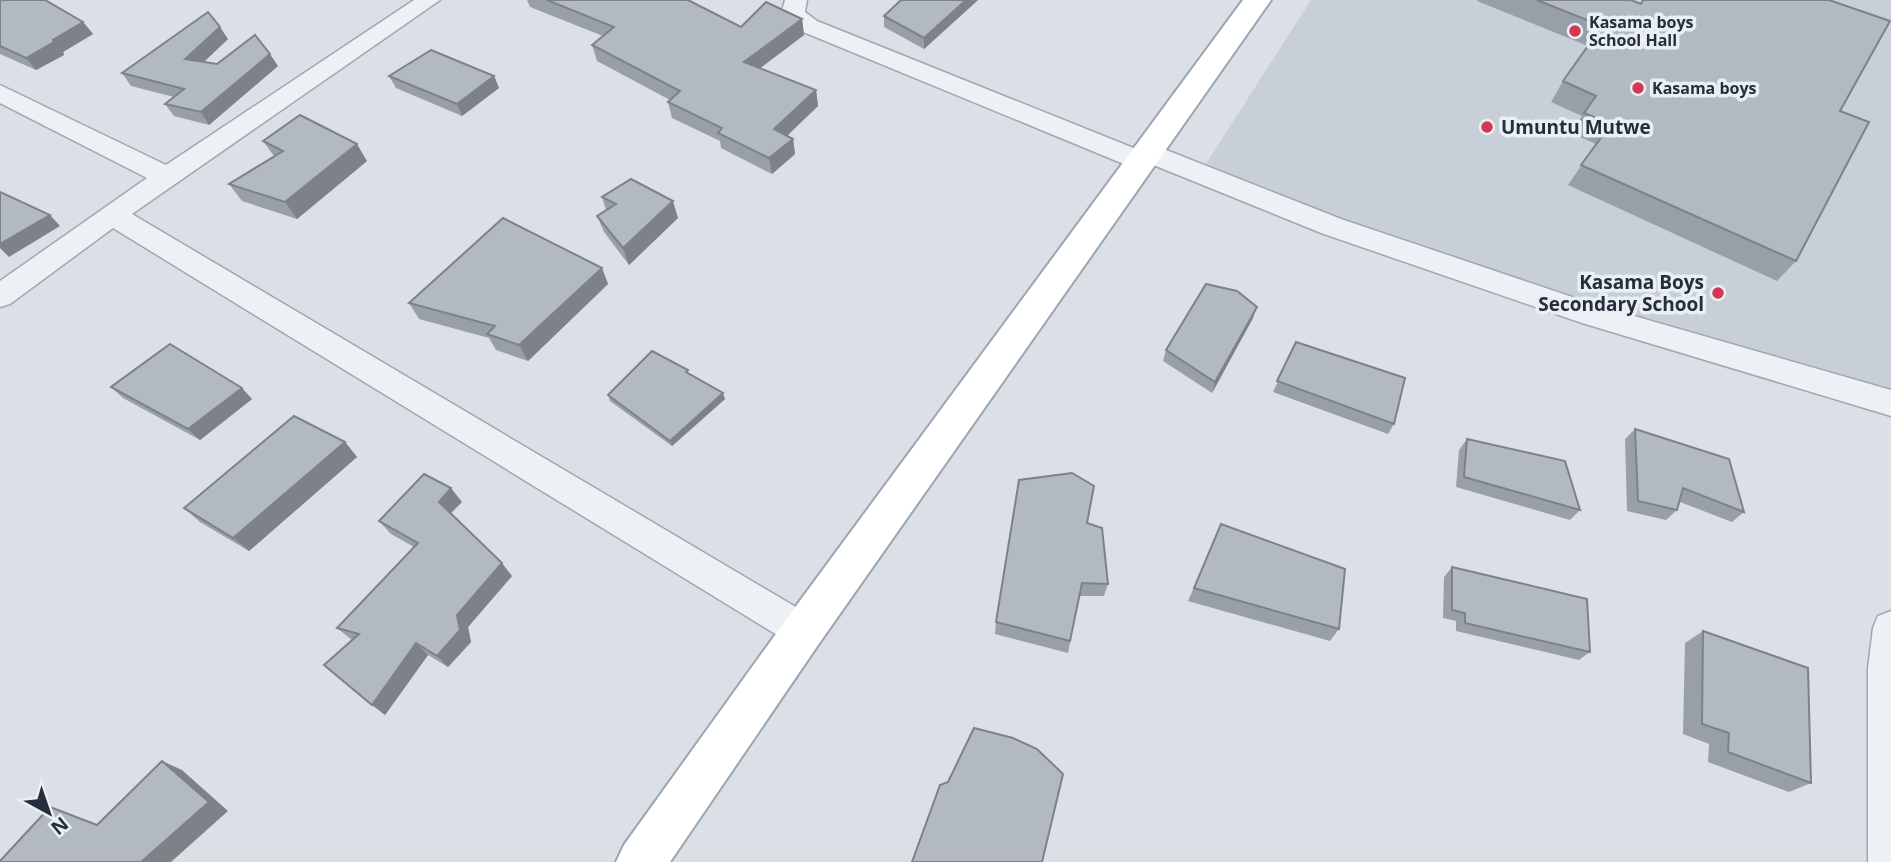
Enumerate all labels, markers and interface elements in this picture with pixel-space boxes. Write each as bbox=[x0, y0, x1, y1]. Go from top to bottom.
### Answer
place label: Kasama boys School Hall bbox=[1589, 11, 1694, 51]
marker: Kasama boys School Hall bbox=[1567, 23, 1583, 39]
place label: Kasama boys bbox=[1652, 77, 1757, 99]
marker: Kasama boys bbox=[1630, 80, 1646, 96]
place label: Umuntu Mutwe bbox=[1501, 114, 1651, 140]
marker: Umuntu Mutwe bbox=[1479, 119, 1495, 135]
place label: Kasama Boys Secondary School bbox=[1538, 269, 1704, 317]
marker: Kasama Boys Secondary School bbox=[1710, 285, 1726, 301]
north arrow bbox=[14, 778, 84, 848]
text: N bbox=[46, 811, 74, 841]

